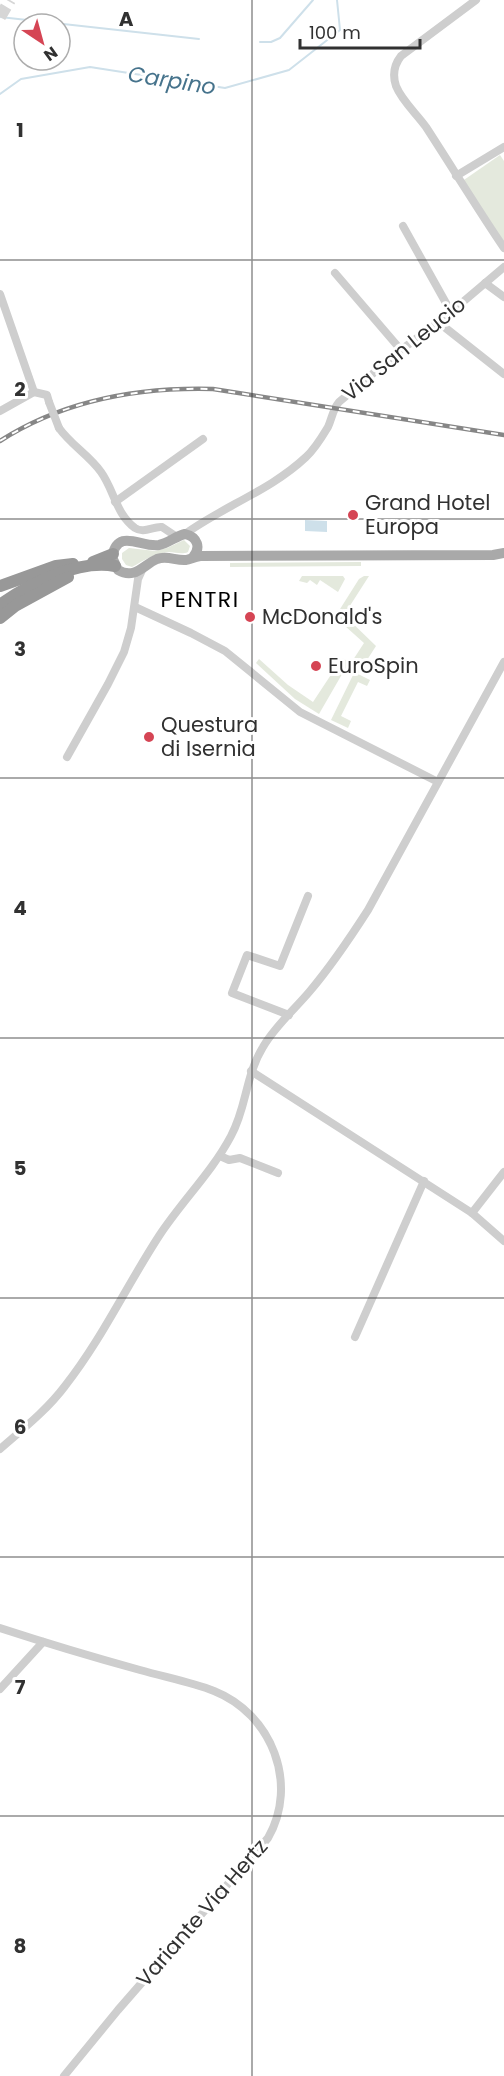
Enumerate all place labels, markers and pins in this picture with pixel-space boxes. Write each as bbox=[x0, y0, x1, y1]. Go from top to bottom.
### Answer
place label: Grand Hotel Europa bbox=[365, 488, 490, 541]
marker: Grand Hotel Europa bbox=[346, 508, 360, 522]
place label: McDonald's bbox=[262, 602, 382, 631]
marker: McDonald's bbox=[243, 610, 257, 624]
place label: EuroSpin bbox=[328, 651, 419, 680]
marker: EuroSpin bbox=[309, 659, 323, 673]
place label: Questura di Isernia bbox=[161, 710, 258, 763]
marker: Questura di Isernia bbox=[142, 730, 156, 744]

